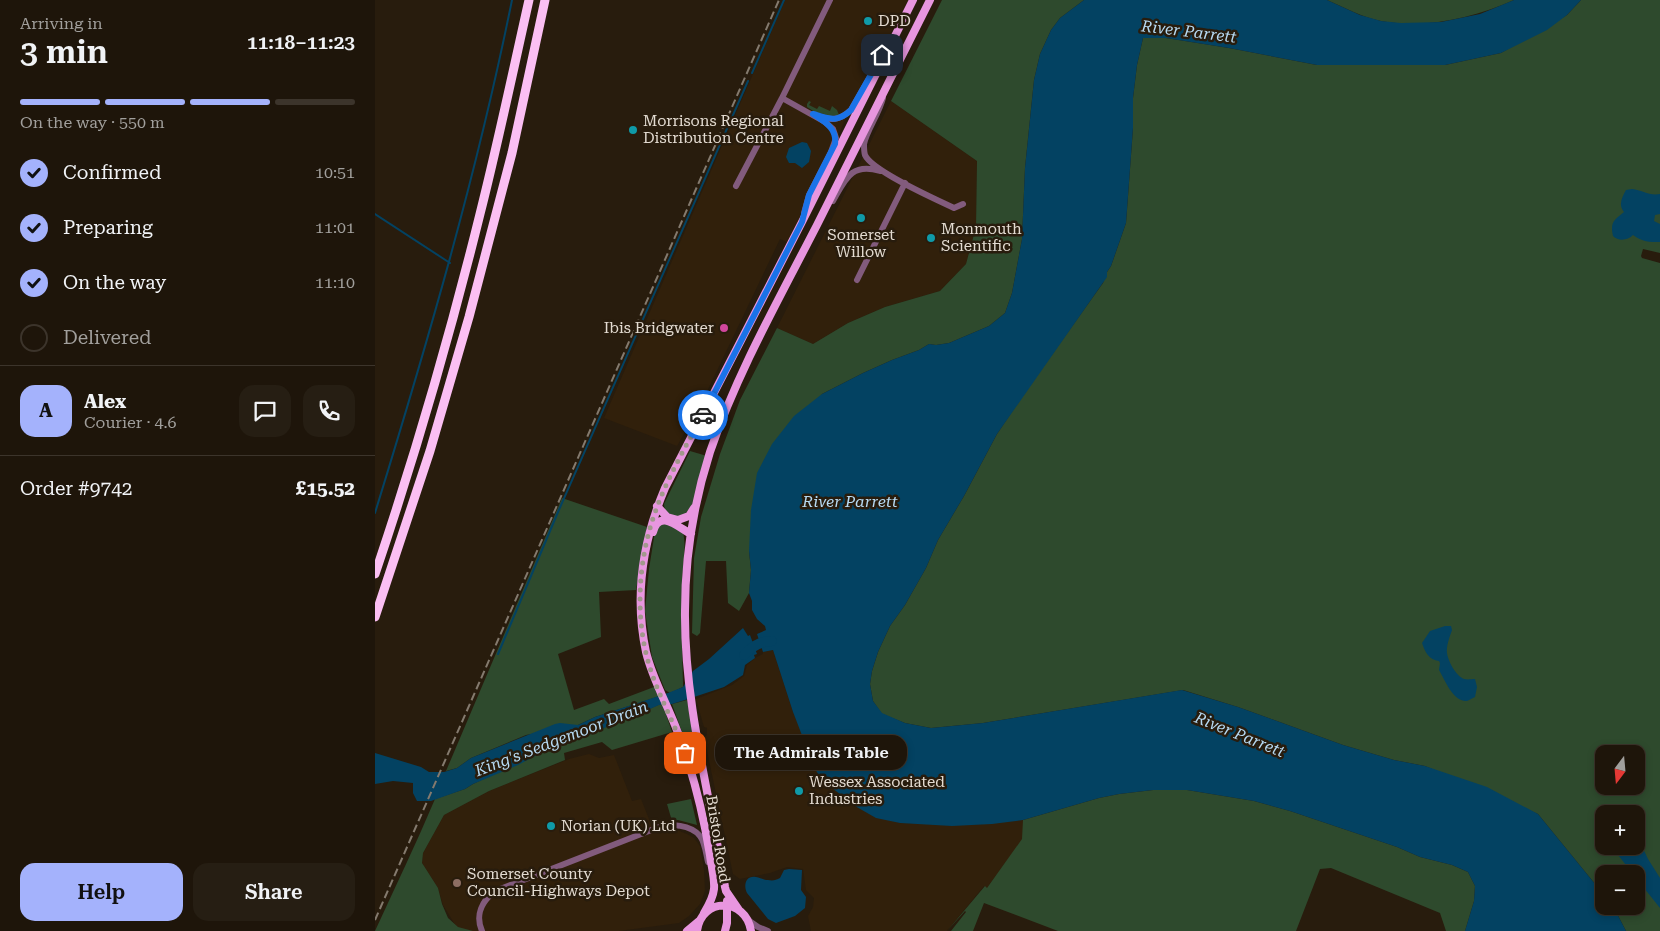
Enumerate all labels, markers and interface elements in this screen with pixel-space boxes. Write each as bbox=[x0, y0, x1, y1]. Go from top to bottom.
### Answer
place label: DPD bbox=[878, 12, 911, 30]
text: Arriving in bbox=[20, 14, 103, 33]
marker: DPD bbox=[862, 15, 874, 27]
water label: River Parrett bbox=[1139, 16, 1238, 47]
text: 11:18–11:23 bbox=[247, 31, 355, 54]
text: 3 min bbox=[20, 33, 108, 71]
pin bbox=[861, 34, 903, 76]
icon: home bbox=[868, 41, 896, 69]
place label: Morrisons Regional Distribution Centre bbox=[643, 112, 784, 147]
text: On the way · 550 m bbox=[20, 113, 165, 132]
marker: Morrisons Regional Distribution Centre bbox=[627, 124, 639, 136]
icon: check bbox=[20, 159, 48, 187]
text: Confirmed bbox=[63, 161, 161, 184]
text: 10:51 bbox=[315, 163, 355, 182]
marker: Somerset Willow bbox=[855, 212, 867, 224]
icon: check bbox=[20, 214, 48, 242]
text: Preparing bbox=[63, 216, 153, 239]
text: 11:01 bbox=[315, 218, 355, 237]
place label: Monmouth Scientific bbox=[941, 220, 1022, 255]
place label: Somerset Willow bbox=[827, 226, 895, 261]
marker: Monmouth Scientific bbox=[925, 232, 937, 244]
icon: check bbox=[20, 269, 48, 297]
text: On the way bbox=[63, 271, 166, 294]
text: 11:10 bbox=[315, 273, 355, 292]
place label: Ibis Bridgwater bbox=[604, 319, 714, 337]
marker: Ibis Bridgwater bbox=[718, 322, 730, 334]
text: Delivered bbox=[63, 326, 151, 349]
button: chat bbox=[239, 385, 291, 437]
button: phone bbox=[303, 385, 355, 437]
text: Alex bbox=[84, 390, 126, 413]
courier bbox=[678, 390, 728, 440]
text: A bbox=[39, 399, 53, 422]
icon: car bbox=[689, 401, 717, 429]
text: Courier · 4.6 bbox=[84, 413, 177, 432]
text: Order #9742 bbox=[20, 477, 132, 500]
text: £15.52 bbox=[296, 477, 355, 500]
water label: River Parrett bbox=[801, 492, 898, 511]
water label: King's Sedgemoor Drain bbox=[471, 697, 650, 781]
water label: River Parrett bbox=[1191, 707, 1288, 761]
pin bbox=[664, 732, 706, 774]
callout: The Admirals Table bbox=[715, 736, 907, 770]
icon: bag bbox=[671, 739, 699, 767]
text: The Admirals Table bbox=[733, 743, 889, 762]
north arrow bbox=[1595, 745, 1645, 795]
map controls bbox=[1595, 745, 1645, 915]
place label: Wessex Associated Industries bbox=[809, 773, 945, 808]
marker: Wessex Associated Industries bbox=[793, 785, 805, 797]
street label: Bristol Road bbox=[702, 794, 734, 884]
button: + bbox=[1595, 805, 1645, 855]
place label: Norian (UK) Ltd bbox=[561, 817, 676, 835]
marker: Norian (UK) Ltd bbox=[545, 820, 557, 832]
button: Help bbox=[20, 863, 183, 921]
button: Share bbox=[193, 863, 355, 921]
place label: Somerset County Council-Highways Depot bbox=[467, 865, 650, 900]
button: − bbox=[1595, 865, 1645, 915]
marker: Somerset County Council-Highways Depot bbox=[451, 877, 463, 889]

